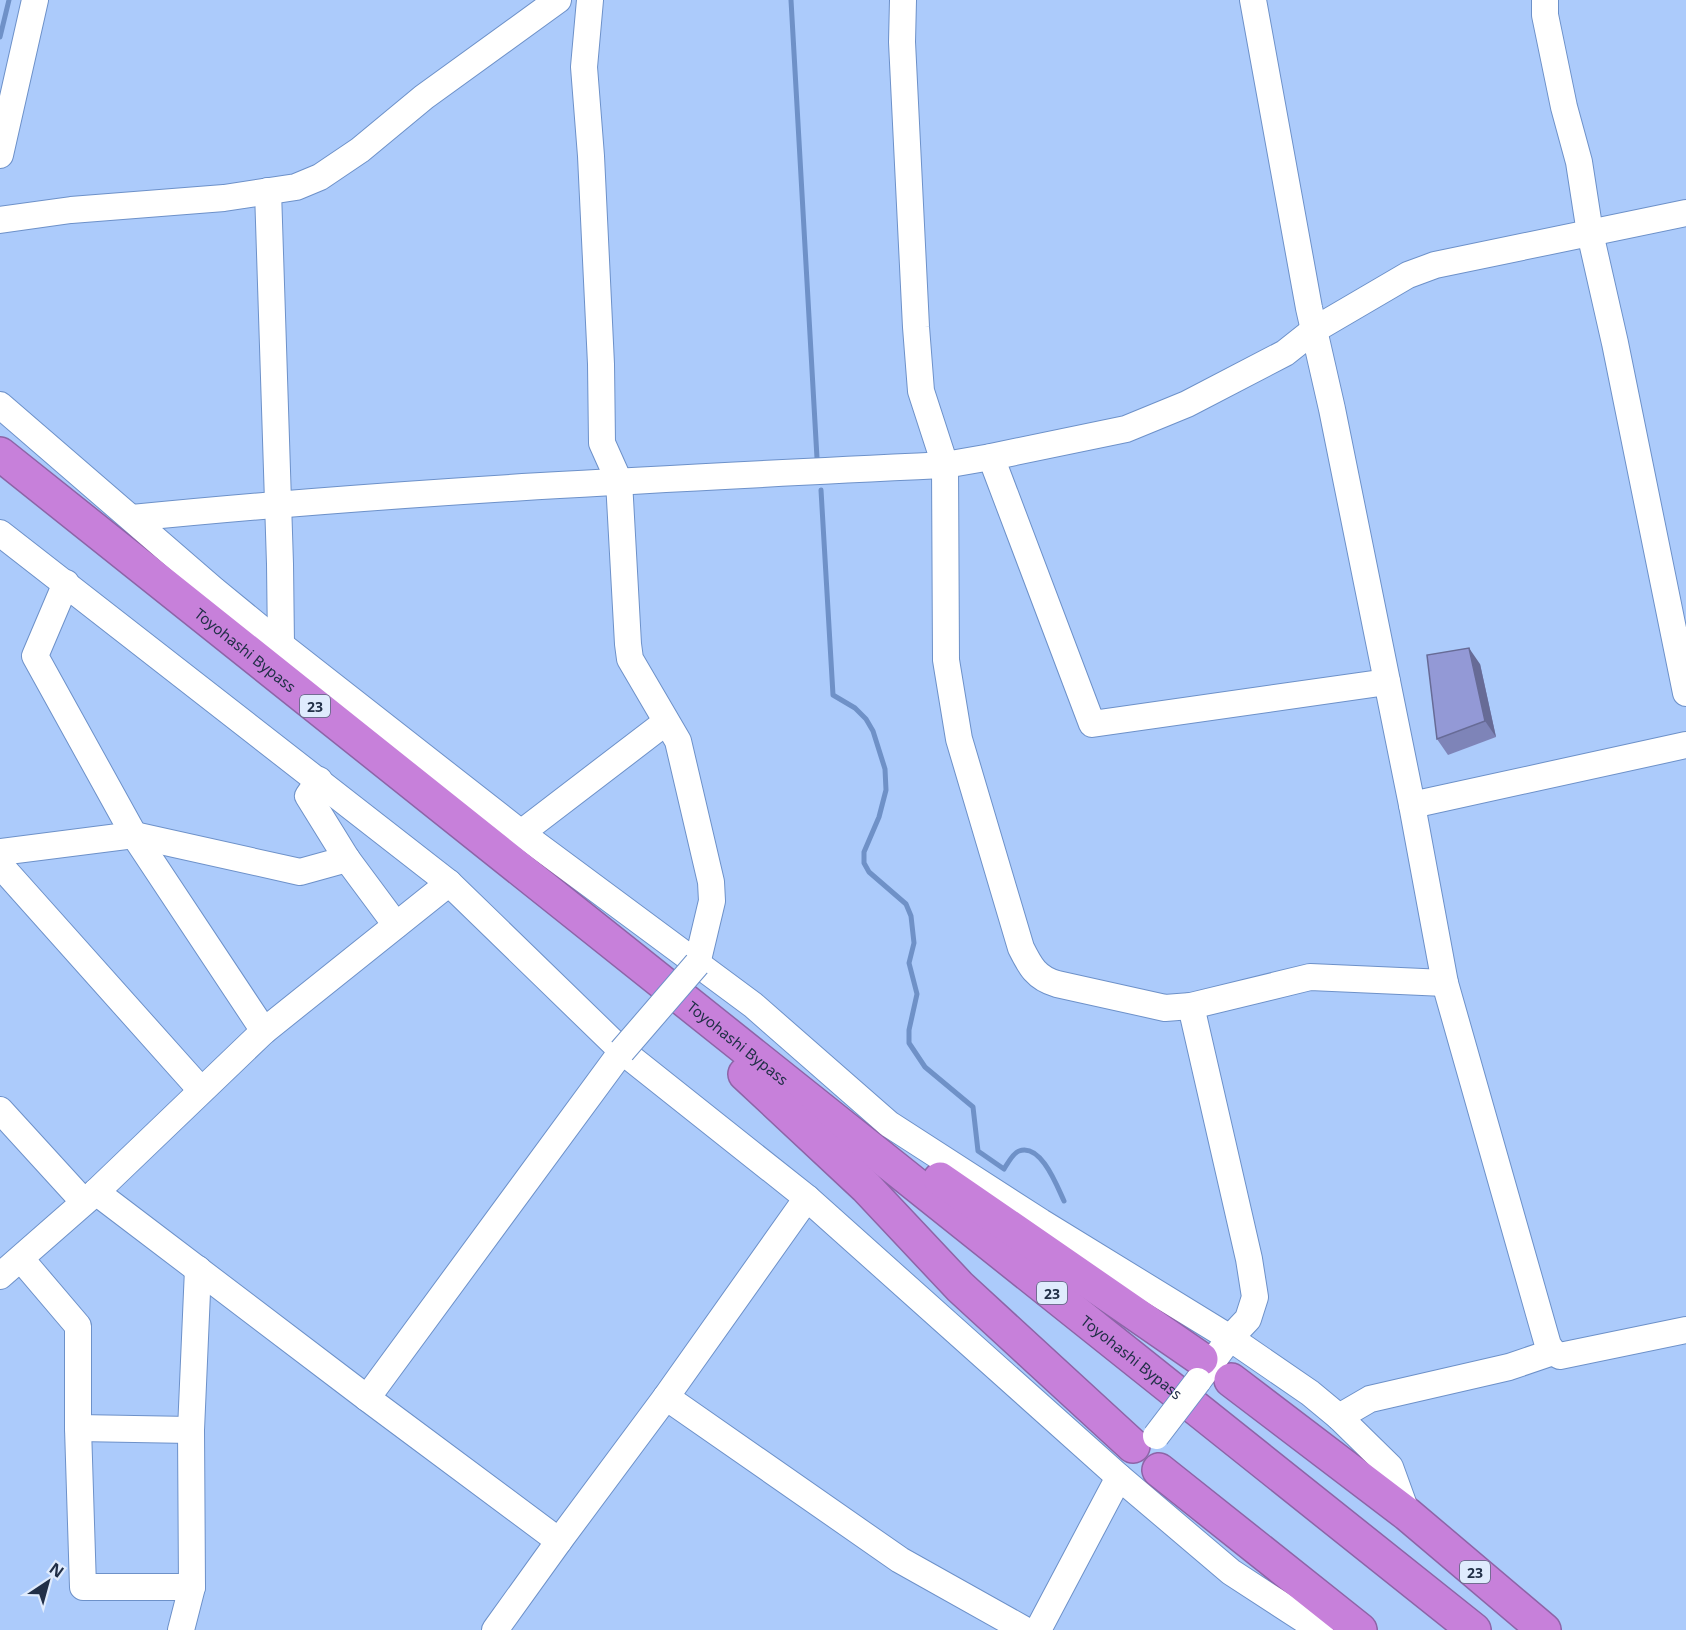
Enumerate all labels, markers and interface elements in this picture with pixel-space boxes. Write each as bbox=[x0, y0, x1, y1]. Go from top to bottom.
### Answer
street label: Toyohashi Bypass bbox=[191, 603, 300, 696]
road number: 23 bbox=[300, 695, 330, 717]
street label: Toyohashi Bypass bbox=[683, 996, 793, 1089]
road number: 23 bbox=[1037, 1282, 1067, 1304]
street label: Toyohashi Bypass bbox=[1077, 1311, 1187, 1404]
north arrow bbox=[18, 1552, 78, 1612]
text: N bbox=[45, 1557, 69, 1583]
road number: 23 bbox=[1460, 1561, 1490, 1583]

